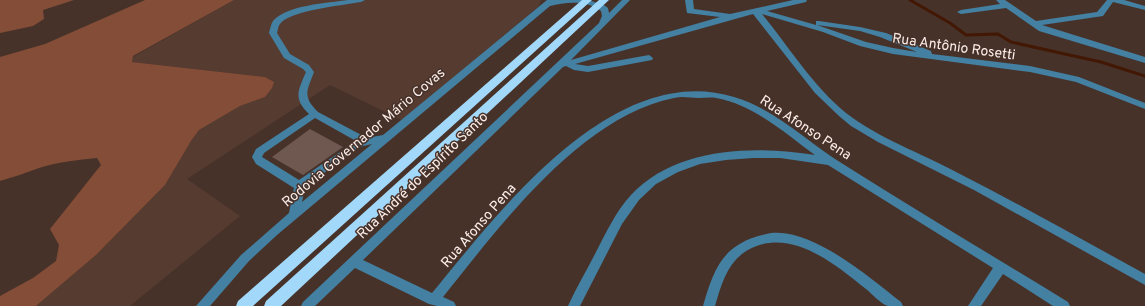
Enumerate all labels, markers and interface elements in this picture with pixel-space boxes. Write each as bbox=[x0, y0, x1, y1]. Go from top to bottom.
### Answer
street label: Rua Antônio Rosetti bbox=[891, 30, 1016, 65]
street label: Rodovia Governador Mário Covas bbox=[279, 65, 449, 211]
street label: Rua Afonso Pena bbox=[756, 92, 854, 164]
street label: Rua André do Espírito Santo bbox=[354, 109, 492, 243]
street label: Rua Afonso Pena bbox=[438, 180, 520, 272]

